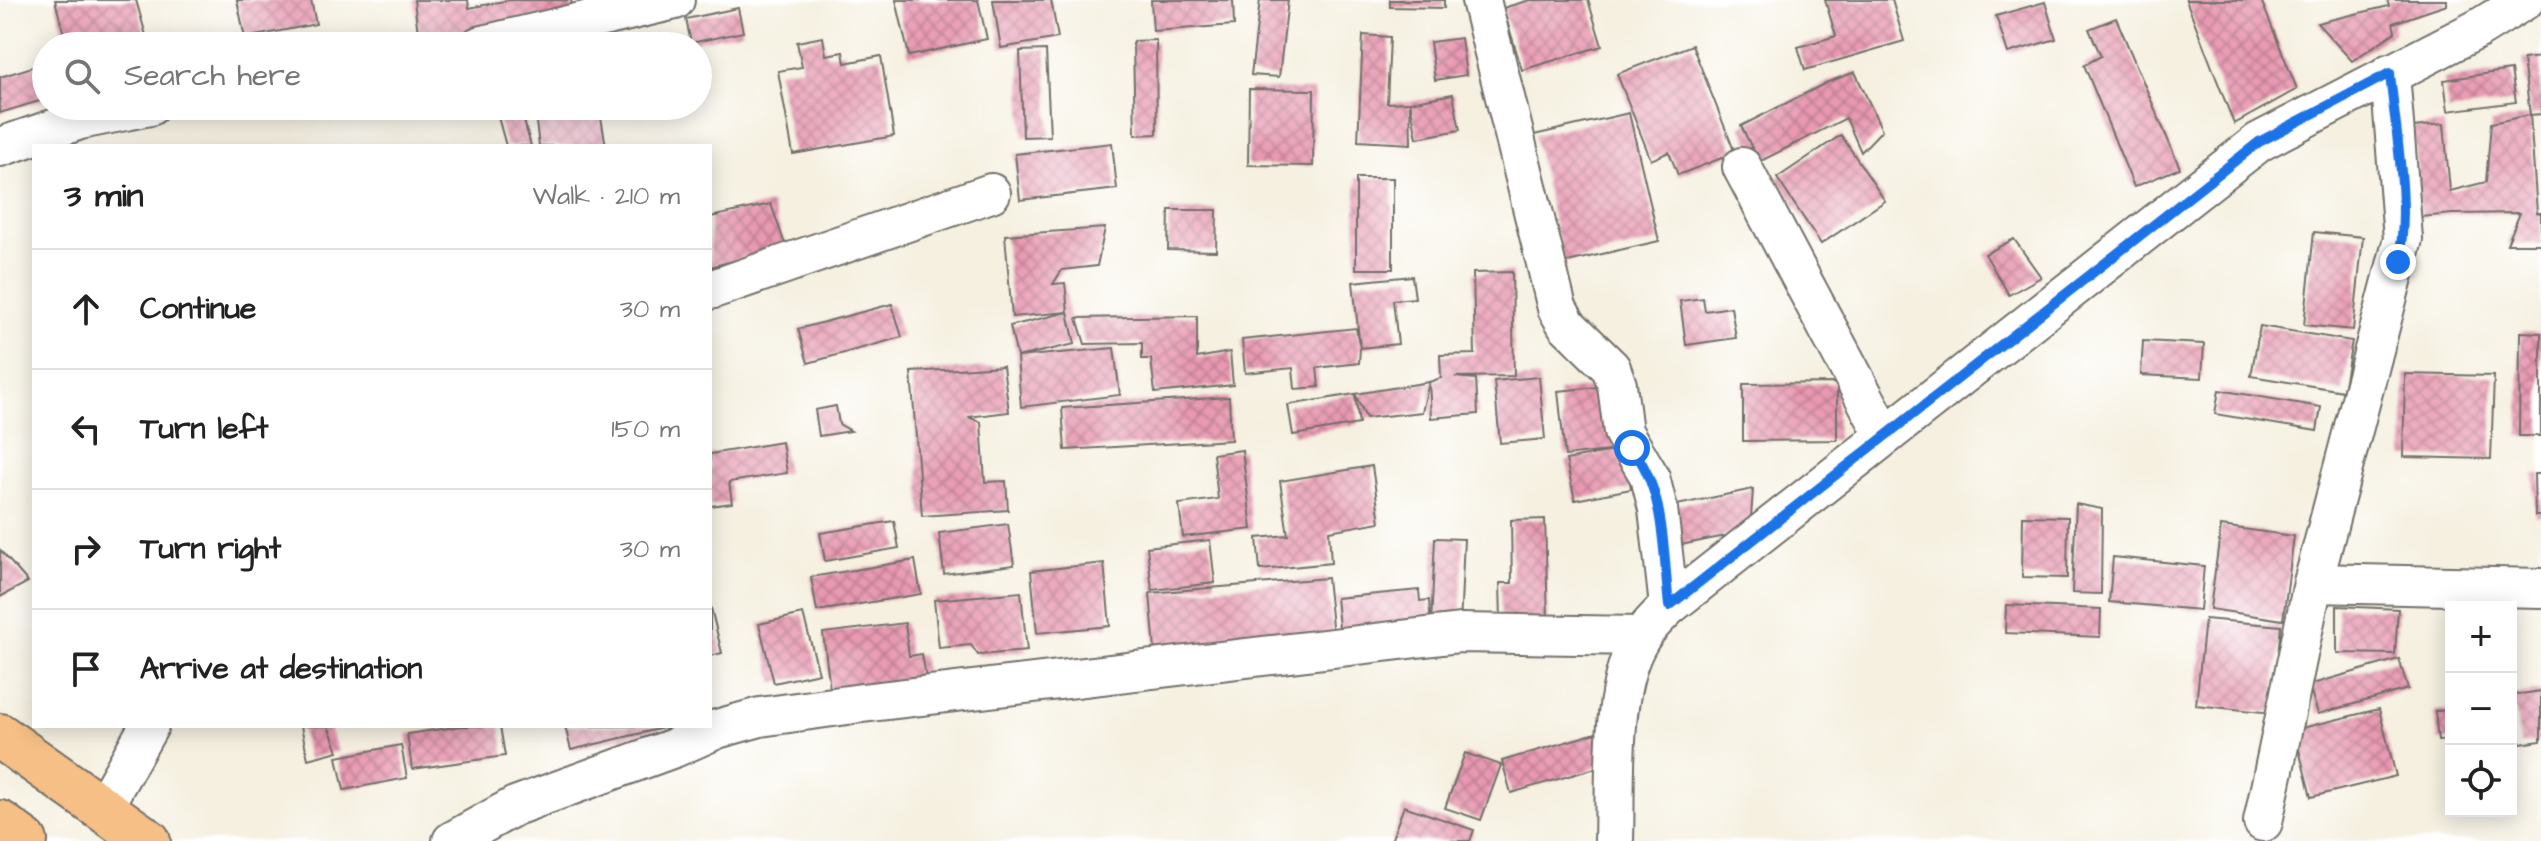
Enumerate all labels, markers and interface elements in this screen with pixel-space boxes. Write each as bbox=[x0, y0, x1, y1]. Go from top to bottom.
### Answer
search box bbox=[32, 32, 712, 120]
icon: search bbox=[60, 54, 104, 98]
text: Search here bbox=[124, 55, 301, 97]
text: 3 min bbox=[64, 172, 144, 220]
text: Walk · 210 m bbox=[533, 178, 680, 214]
route end bbox=[2380, 244, 2416, 280]
icon: ahead bbox=[64, 287, 108, 331]
text: Continue bbox=[140, 288, 256, 330]
text: 30 m bbox=[620, 291, 680, 327]
icon: left bbox=[64, 407, 108, 451]
text: Turn left bbox=[140, 408, 268, 450]
text: 150 m bbox=[611, 411, 680, 447]
route start bbox=[1614, 430, 1650, 466]
icon: right bbox=[64, 527, 108, 571]
text: Turn right bbox=[140, 528, 281, 570]
text: 30 m bbox=[620, 531, 680, 567]
map controls bbox=[2445, 601, 2517, 817]
button: + bbox=[2445, 601, 2517, 673]
icon: arrive bbox=[64, 647, 108, 691]
text: Arrive at destination bbox=[140, 648, 422, 690]
button: − bbox=[2445, 673, 2517, 745]
button: locate bbox=[2445, 745, 2517, 817]

